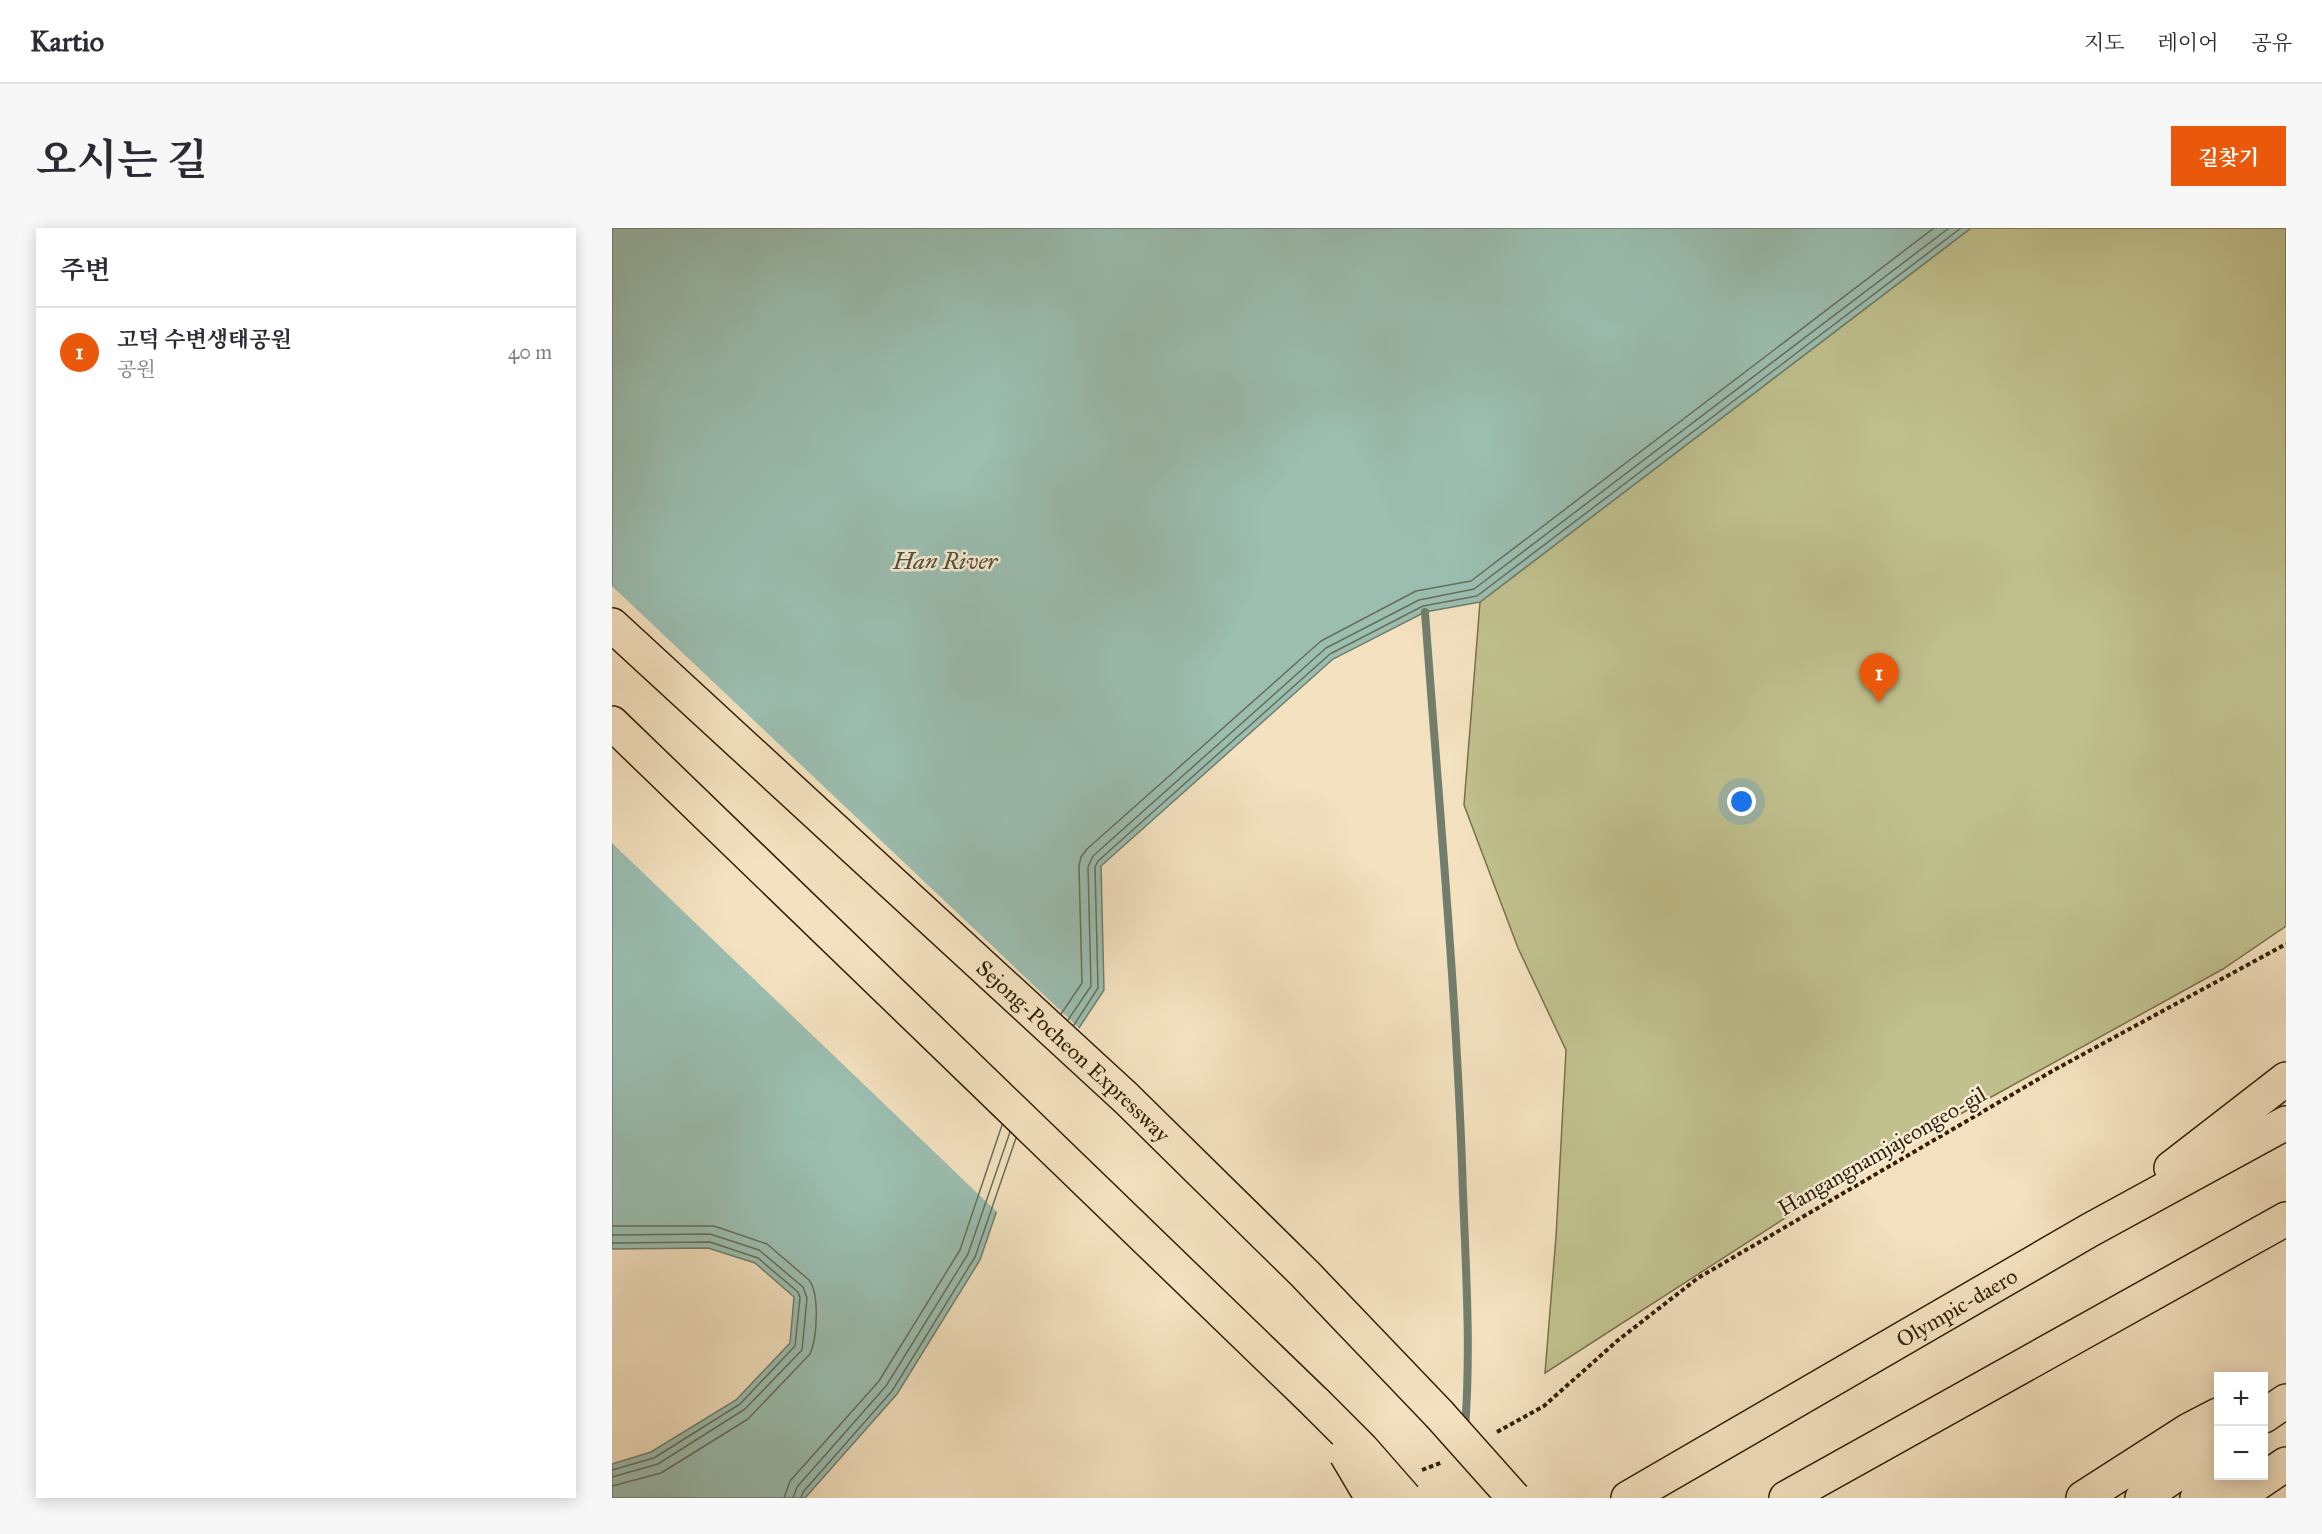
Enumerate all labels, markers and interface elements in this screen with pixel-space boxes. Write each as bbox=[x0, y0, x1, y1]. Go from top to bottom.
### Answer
text: Kartio bbox=[30, 24, 104, 59]
text: 지도 bbox=[2084, 30, 2125, 56]
text: 레이어 bbox=[2158, 30, 2218, 56]
text: 공유 bbox=[2251, 30, 2292, 56]
button: 길찾기 bbox=[2171, 126, 2286, 186]
text: 오시는 길 bbox=[36, 134, 207, 186]
text: 주변 bbox=[60, 254, 110, 286]
text: 고덕 수변생태공원 bbox=[117, 326, 292, 353]
text: 1 bbox=[76, 340, 83, 364]
text: 40 m bbox=[508, 340, 552, 364]
text: 공원 bbox=[117, 357, 156, 381]
water label: Han River bbox=[892, 546, 999, 576]
pin: 1 bbox=[1860, 654, 1898, 703]
your location bbox=[1727, 787, 1756, 816]
street label: Sejong-Pocheon Expressway bbox=[971, 954, 1177, 1148]
street label: Hangangnamjajeongeo-gil bbox=[1773, 1080, 1991, 1222]
street label: Olympic-daero bbox=[1891, 1262, 2022, 1353]
map controls bbox=[2214, 1372, 2268, 1480]
button: + bbox=[2214, 1372, 2268, 1426]
button: − bbox=[2214, 1426, 2268, 1480]

